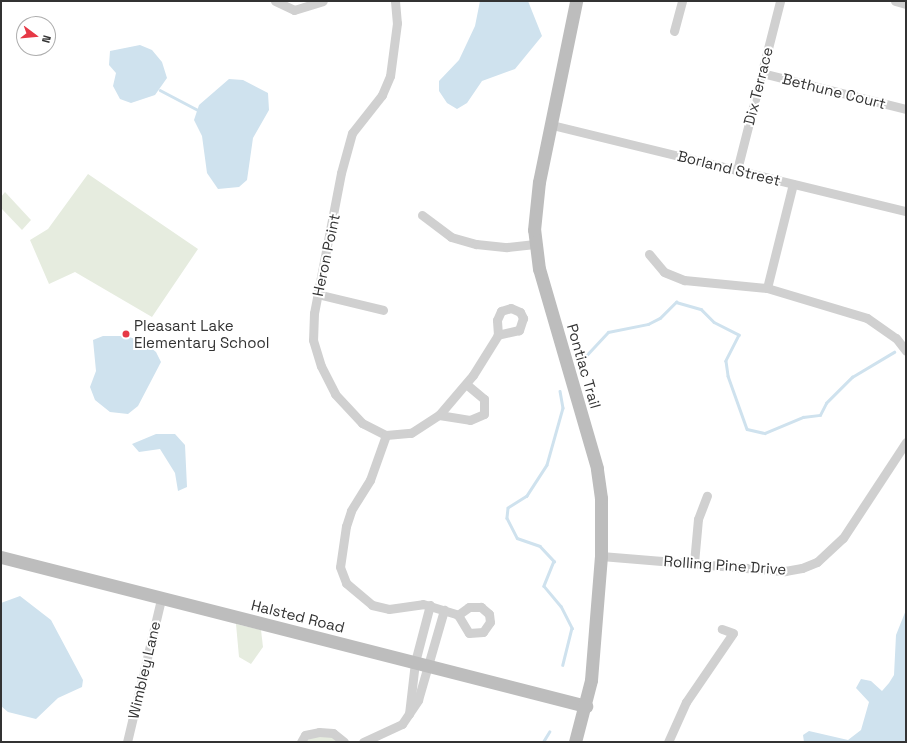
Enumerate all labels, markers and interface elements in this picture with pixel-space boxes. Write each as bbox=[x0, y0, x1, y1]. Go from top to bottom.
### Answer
north arrow bbox=[16, 16, 56, 56]
text: N bbox=[39, 34, 54, 45]
street label: Dix Terrace bbox=[740, 45, 776, 127]
street label: Bethune Court bbox=[780, 69, 888, 113]
street label: Borland Street bbox=[676, 146, 782, 190]
street label: Heron Point bbox=[308, 212, 344, 298]
place label: Pleasant Lake Elementary School bbox=[134, 316, 270, 351]
street label: Pontiac Trail bbox=[563, 321, 605, 411]
marker: Pleasant Lake Elementary School bbox=[121, 329, 131, 339]
street label: Rolling Pine Drive bbox=[663, 552, 787, 578]
street label: Halsted Road bbox=[249, 596, 347, 636]
street label: Wimbley Lane bbox=[124, 619, 164, 721]

